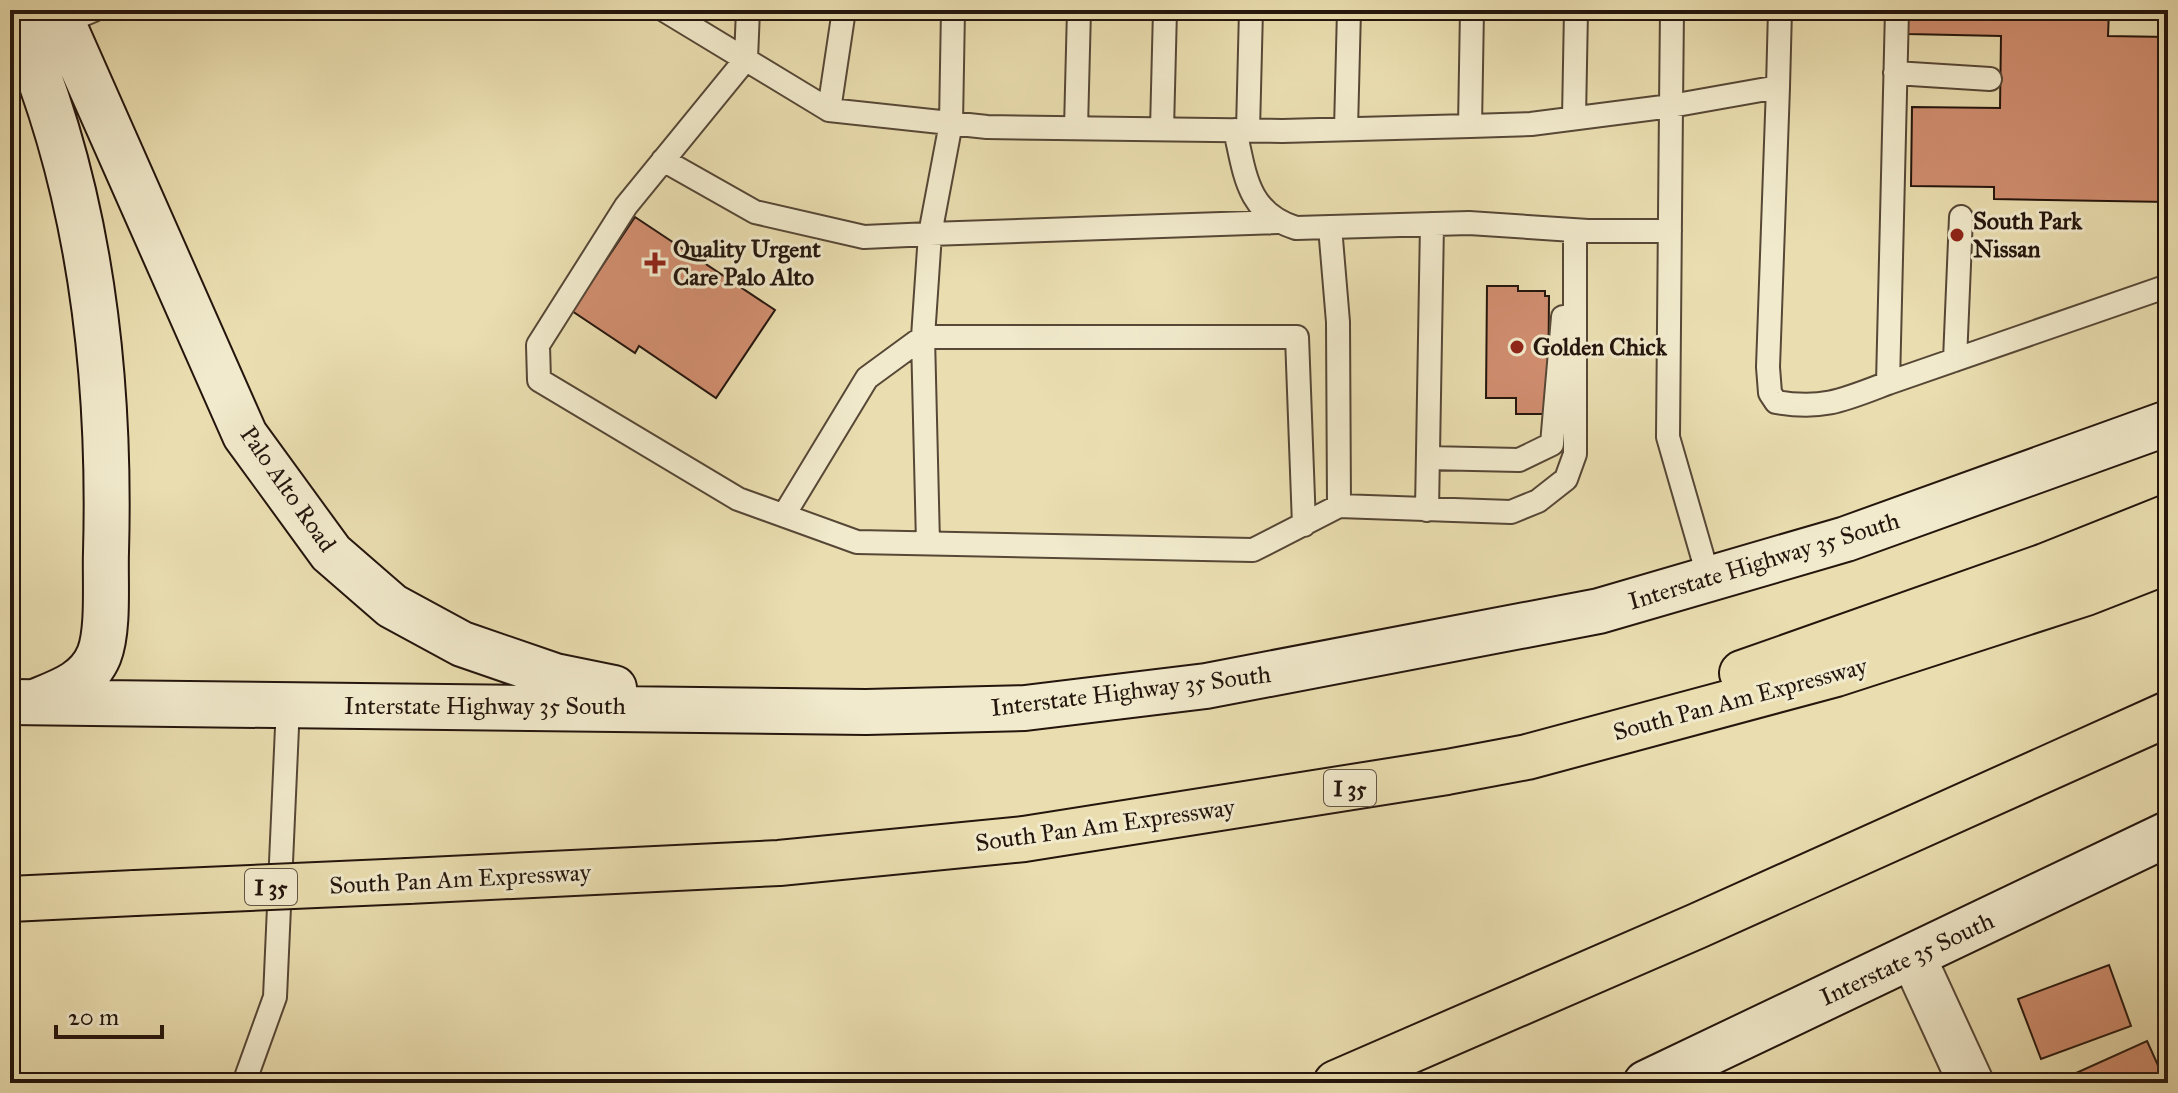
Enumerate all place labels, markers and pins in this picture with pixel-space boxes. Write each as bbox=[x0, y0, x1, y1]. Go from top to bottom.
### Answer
place label: South Park Nissan bbox=[1973, 206, 2083, 264]
marker: South Park Nissan bbox=[1948, 226, 1966, 244]
place label: Quality Urgent Care Palo Alto bbox=[673, 234, 821, 292]
marker: Quality Urgent Care Palo Alto bbox=[644, 252, 666, 274]
place label: Golden Chick bbox=[1533, 332, 1668, 362]
marker: Golden Chick bbox=[1508, 338, 1526, 356]

